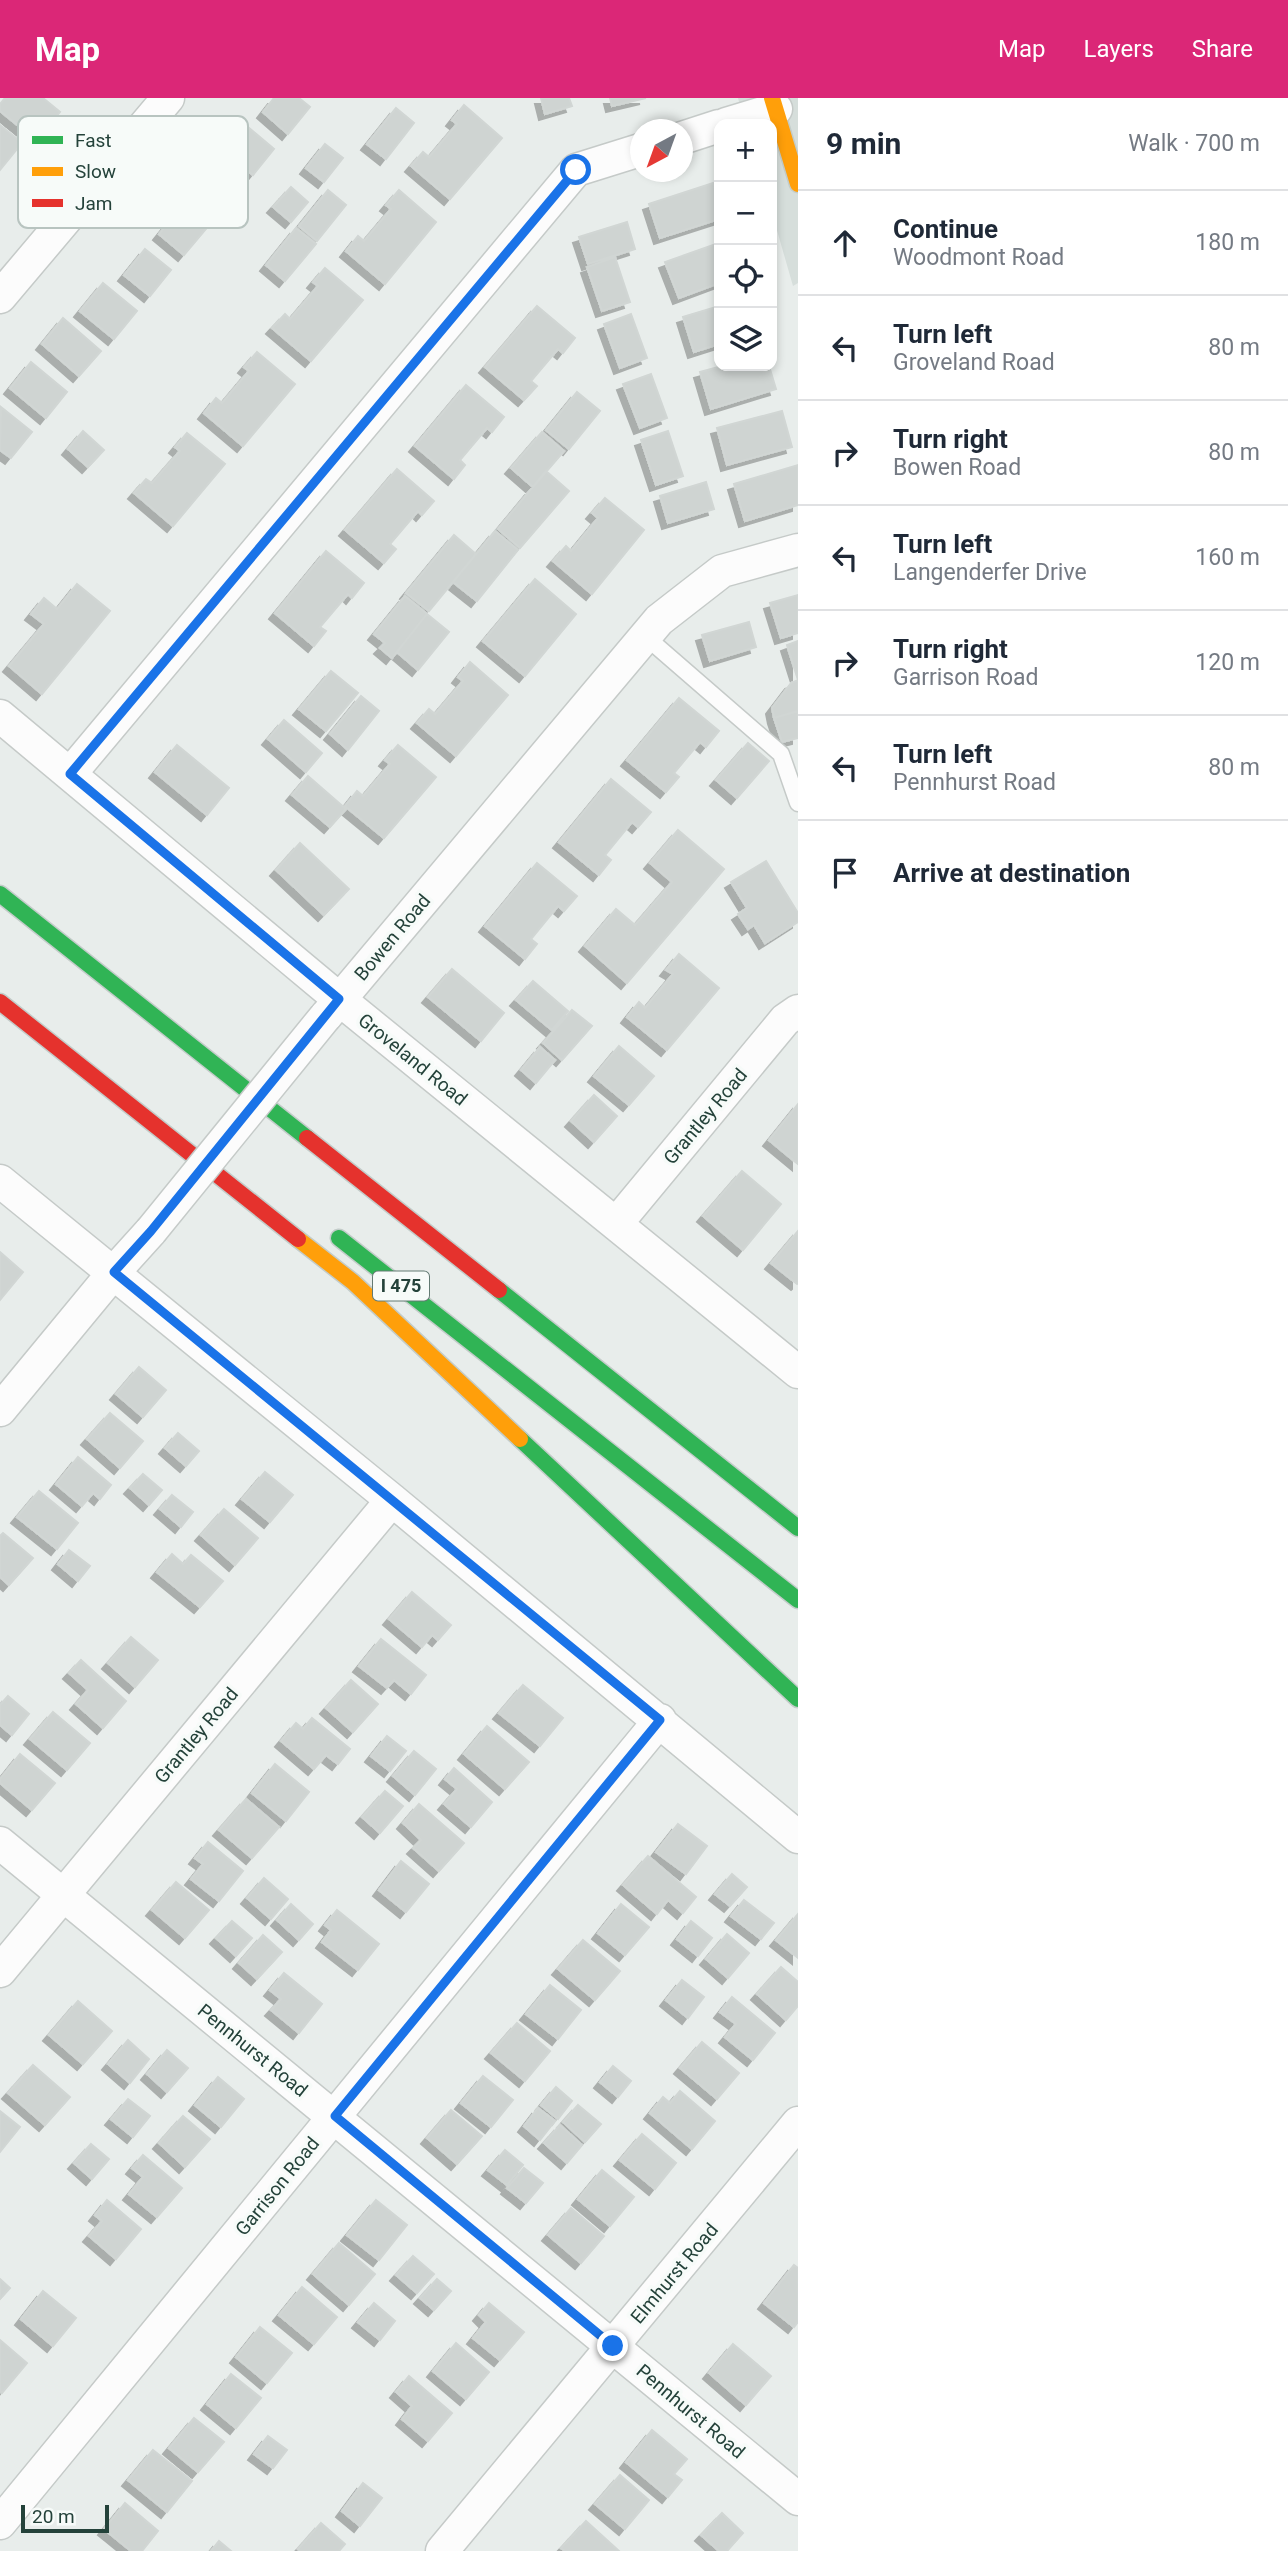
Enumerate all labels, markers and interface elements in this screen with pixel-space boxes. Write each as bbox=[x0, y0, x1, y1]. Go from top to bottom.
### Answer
text: Map bbox=[35, 30, 100, 69]
text: Map bbox=[998, 35, 1046, 63]
text: Layers bbox=[1084, 35, 1154, 63]
text: Share bbox=[1192, 35, 1253, 63]
legend bbox=[18, 116, 248, 228]
north arrow bbox=[630, 119, 693, 182]
map controls bbox=[714, 119, 777, 371]
button: + bbox=[714, 119, 777, 182]
text: 9 min bbox=[826, 126, 901, 161]
text: Fast bbox=[75, 129, 112, 152]
text: Walk · 700 m bbox=[1128, 130, 1260, 157]
route start bbox=[560, 154, 591, 185]
text: Slow bbox=[75, 160, 116, 183]
button: − bbox=[714, 182, 777, 245]
text: Jam bbox=[75, 192, 112, 215]
text: Continue bbox=[893, 214, 998, 244]
icon: ahead bbox=[826, 224, 864, 262]
text: 180 m bbox=[1195, 229, 1260, 256]
text: Woodmont Road bbox=[893, 244, 1064, 271]
button: locate bbox=[714, 245, 777, 308]
button: layers bbox=[714, 308, 777, 371]
text: Turn left bbox=[893, 319, 992, 349]
icon: left bbox=[826, 329, 864, 367]
text: 80 m bbox=[1208, 334, 1260, 361]
text: Groveland Road bbox=[893, 349, 1055, 376]
text: Turn right bbox=[893, 424, 1008, 454]
icon: right bbox=[826, 434, 864, 472]
text: 80 m bbox=[1208, 439, 1260, 466]
text: Bowen Road bbox=[893, 454, 1021, 481]
text: Turn left bbox=[893, 529, 992, 559]
icon: left bbox=[826, 539, 864, 577]
text: 160 m bbox=[1195, 544, 1260, 571]
text: Langenderfer Drive bbox=[893, 559, 1087, 586]
text: Turn right bbox=[893, 634, 1008, 664]
icon: right bbox=[826, 644, 864, 682]
text: 120 m bbox=[1195, 649, 1260, 676]
text: Garrison Road bbox=[893, 664, 1039, 691]
text: Turn left bbox=[893, 739, 992, 769]
icon: left bbox=[826, 749, 864, 787]
text: 80 m bbox=[1208, 754, 1260, 781]
text: Pennhurst Road bbox=[893, 769, 1056, 796]
icon: arrive bbox=[826, 854, 864, 892]
text: Arrive at destination bbox=[893, 858, 1130, 888]
street label: Bowen Road bbox=[350, 889, 435, 985]
street label: Groveland Road bbox=[354, 1008, 472, 1110]
street label: Grantley Road bbox=[659, 1064, 752, 1169]
road number: I 475 bbox=[373, 1272, 429, 1301]
street label: Grantley Road bbox=[150, 1683, 243, 1788]
street label: Pennhurst Road bbox=[193, 1999, 312, 2102]
street label: Garrison Road bbox=[231, 2132, 324, 2240]
street label: Elmhurst Road bbox=[626, 2219, 723, 2328]
route end bbox=[597, 2330, 628, 2361]
street label: Pennhurst Road bbox=[632, 2359, 750, 2463]
scale bar bbox=[21, 2502, 108, 2534]
text: 20 m bbox=[32, 2505, 75, 2528]

